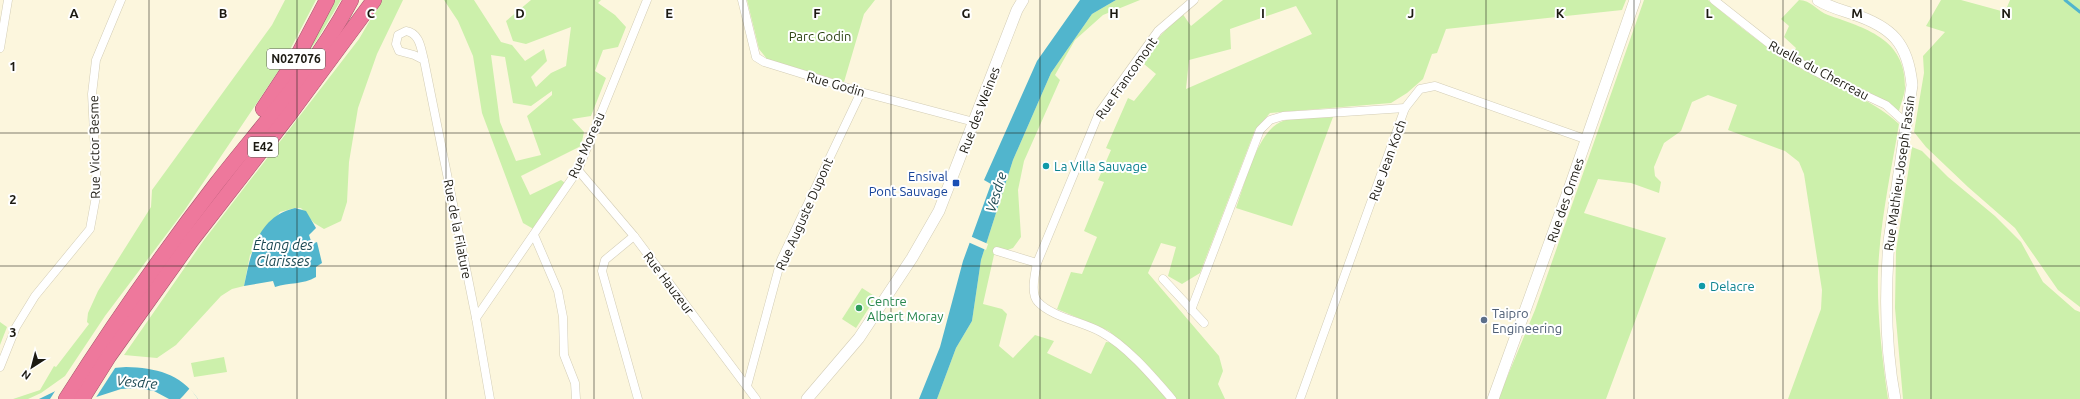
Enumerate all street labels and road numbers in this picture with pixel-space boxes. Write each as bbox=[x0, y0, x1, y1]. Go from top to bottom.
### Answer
street label: Rue Francomont bbox=[1093, 35, 1159, 121]
street label: Ruelle du Cherreau bbox=[1767, 38, 1871, 102]
road number: N027076 bbox=[267, 49, 325, 69]
street label: Rue des Weines bbox=[956, 64, 1002, 155]
street label: Rue Godin bbox=[805, 69, 867, 99]
street label: Rue Mathieu-Joseph Fassin bbox=[1881, 94, 1917, 252]
street label: Rue Victor Besme bbox=[86, 95, 102, 199]
street label: Rue Moreau bbox=[565, 110, 607, 180]
street label: Rue Jean Koch bbox=[1366, 118, 1408, 202]
road number: E42 bbox=[248, 137, 278, 157]
street label: Rue Auguste Dupont bbox=[773, 156, 835, 272]
street label: Rue des Ormes bbox=[1544, 156, 1586, 244]
street label: Rue de la Filature bbox=[441, 178, 475, 280]
street label: Rue Hauzeur bbox=[641, 249, 697, 317]

